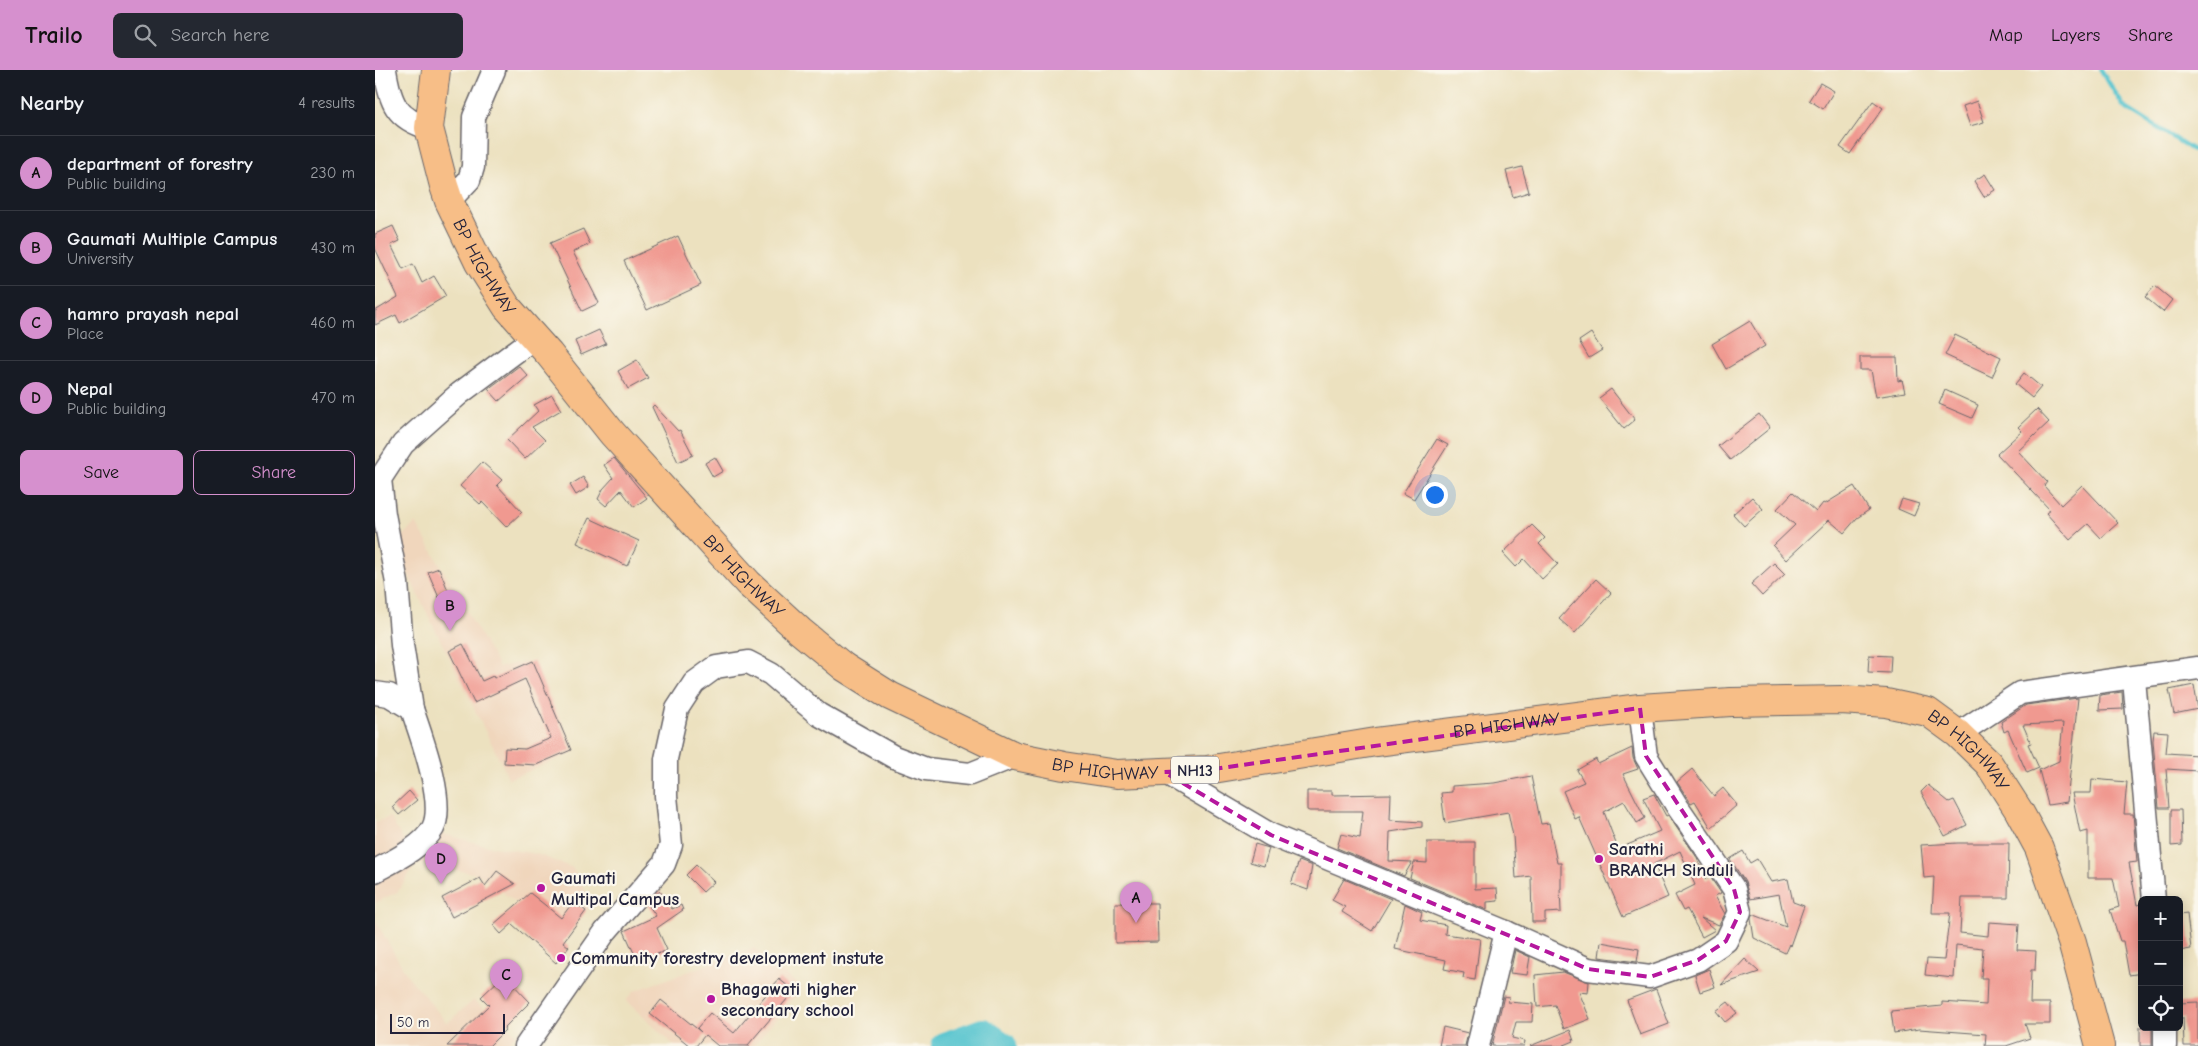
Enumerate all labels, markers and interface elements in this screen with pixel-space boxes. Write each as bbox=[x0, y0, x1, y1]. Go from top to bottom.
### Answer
search box bbox=[113, 13, 463, 58]
text: Trailo bbox=[25, 21, 83, 49]
icon: search bbox=[131, 21, 159, 49]
text: Search here bbox=[171, 24, 270, 46]
text: Map bbox=[1989, 25, 2023, 46]
text: Layers bbox=[2051, 25, 2100, 46]
text: Share bbox=[2128, 25, 2173, 46]
text: Nearby bbox=[20, 91, 84, 115]
text: 4 results bbox=[298, 94, 355, 112]
text: department of forestry bbox=[67, 153, 253, 175]
text: A bbox=[32, 164, 40, 182]
text: 230 m bbox=[310, 164, 355, 182]
text: Public building bbox=[67, 175, 166, 193]
street label: BP HIGHWAY bbox=[448, 216, 520, 320]
text: Gaumati Multiple Campus bbox=[67, 228, 277, 250]
text: B bbox=[31, 239, 41, 257]
text: 430 m bbox=[311, 239, 355, 257]
text: University bbox=[67, 250, 133, 268]
text: hamro prayash nepal bbox=[67, 303, 239, 325]
text: C bbox=[31, 314, 41, 332]
text: 460 m bbox=[310, 314, 355, 332]
text: Place bbox=[67, 325, 103, 343]
text: Nepal bbox=[67, 378, 113, 400]
text: D bbox=[31, 389, 41, 407]
text: 470 m bbox=[311, 389, 355, 407]
text: Public building bbox=[67, 400, 166, 418]
button: Save bbox=[20, 450, 183, 495]
button: Share bbox=[193, 450, 355, 495]
your location bbox=[1422, 482, 1448, 508]
street label: BP HIGHWAY bbox=[699, 531, 789, 623]
pin: B bbox=[434, 590, 466, 631]
street label: BP HIGHWAY bbox=[1923, 705, 2014, 795]
street label: BP HIGHWAY bbox=[1452, 708, 1562, 743]
street label: BP HIGHWAY bbox=[1050, 754, 1160, 785]
road number: NH13 bbox=[1171, 756, 1219, 784]
place label: Sarathi BRANCH Sinduli bbox=[1609, 839, 1734, 881]
pin: D bbox=[425, 843, 457, 884]
marker: Sarathi BRANCH Sinduli bbox=[1593, 853, 1605, 865]
place label: Gaumati Multipal Campus bbox=[551, 868, 680, 910]
marker: Gaumati Multipal Campus bbox=[535, 882, 547, 894]
pin: A bbox=[1120, 882, 1152, 923]
map controls bbox=[2138, 896, 2183, 1031]
button: + bbox=[2138, 896, 2183, 941]
button: − bbox=[2138, 941, 2183, 986]
place label: Community forestry development instute bbox=[571, 948, 884, 969]
marker: Community forestry development instute bbox=[555, 952, 567, 964]
pin: C bbox=[490, 959, 522, 1000]
place label: Bhagawati higher secondary school bbox=[721, 979, 857, 1021]
button: locate bbox=[2138, 986, 2183, 1031]
marker: Bhagawati higher secondary school bbox=[705, 993, 717, 1005]
scale bar bbox=[390, 1011, 505, 1034]
text: 50 m bbox=[397, 1014, 429, 1031]

